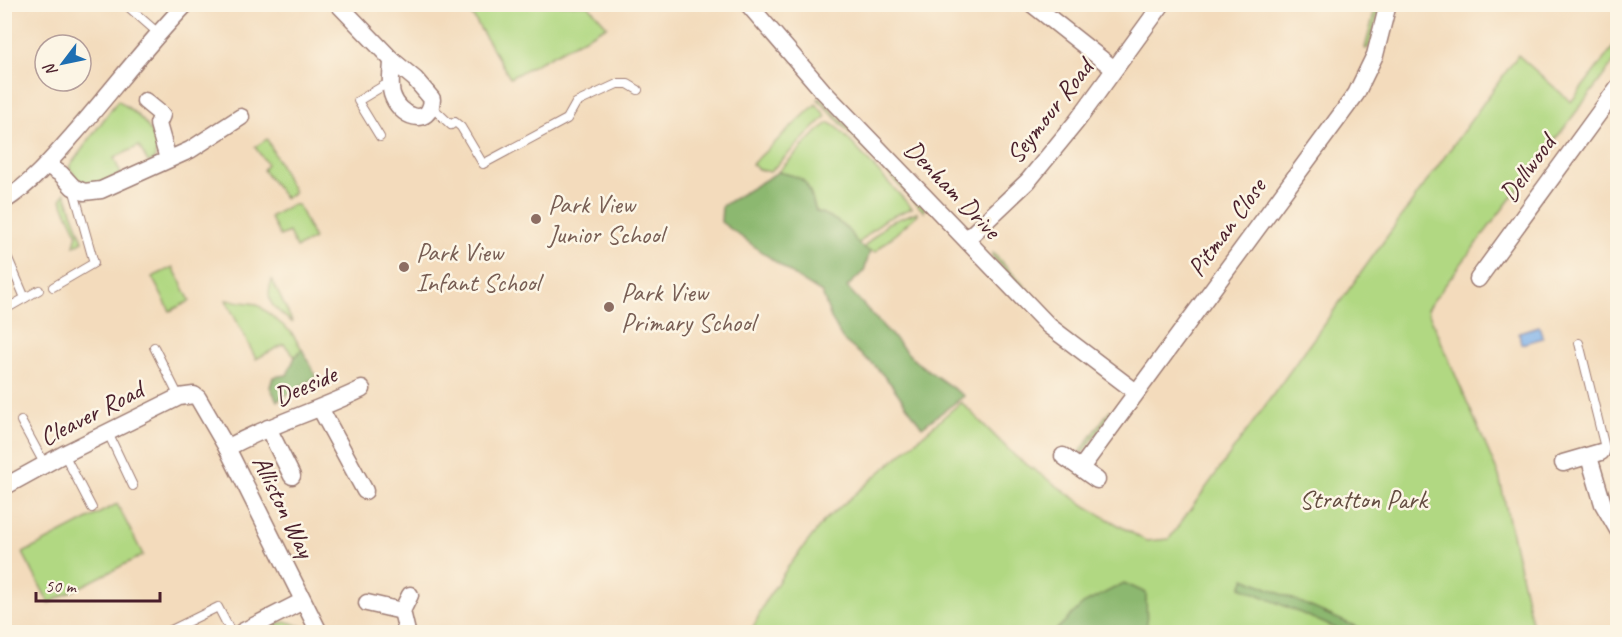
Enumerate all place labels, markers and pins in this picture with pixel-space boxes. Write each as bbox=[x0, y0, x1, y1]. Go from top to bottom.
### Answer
place label: Park View Junior School bbox=[546, 188, 668, 251]
marker: Park View Junior School bbox=[529, 212, 543, 226]
place label: Park View Infant School bbox=[416, 236, 544, 299]
marker: Park View Infant School bbox=[397, 260, 411, 274]
place label: Park View Primary School bbox=[621, 276, 759, 339]
marker: Park View Primary School bbox=[602, 300, 616, 314]

